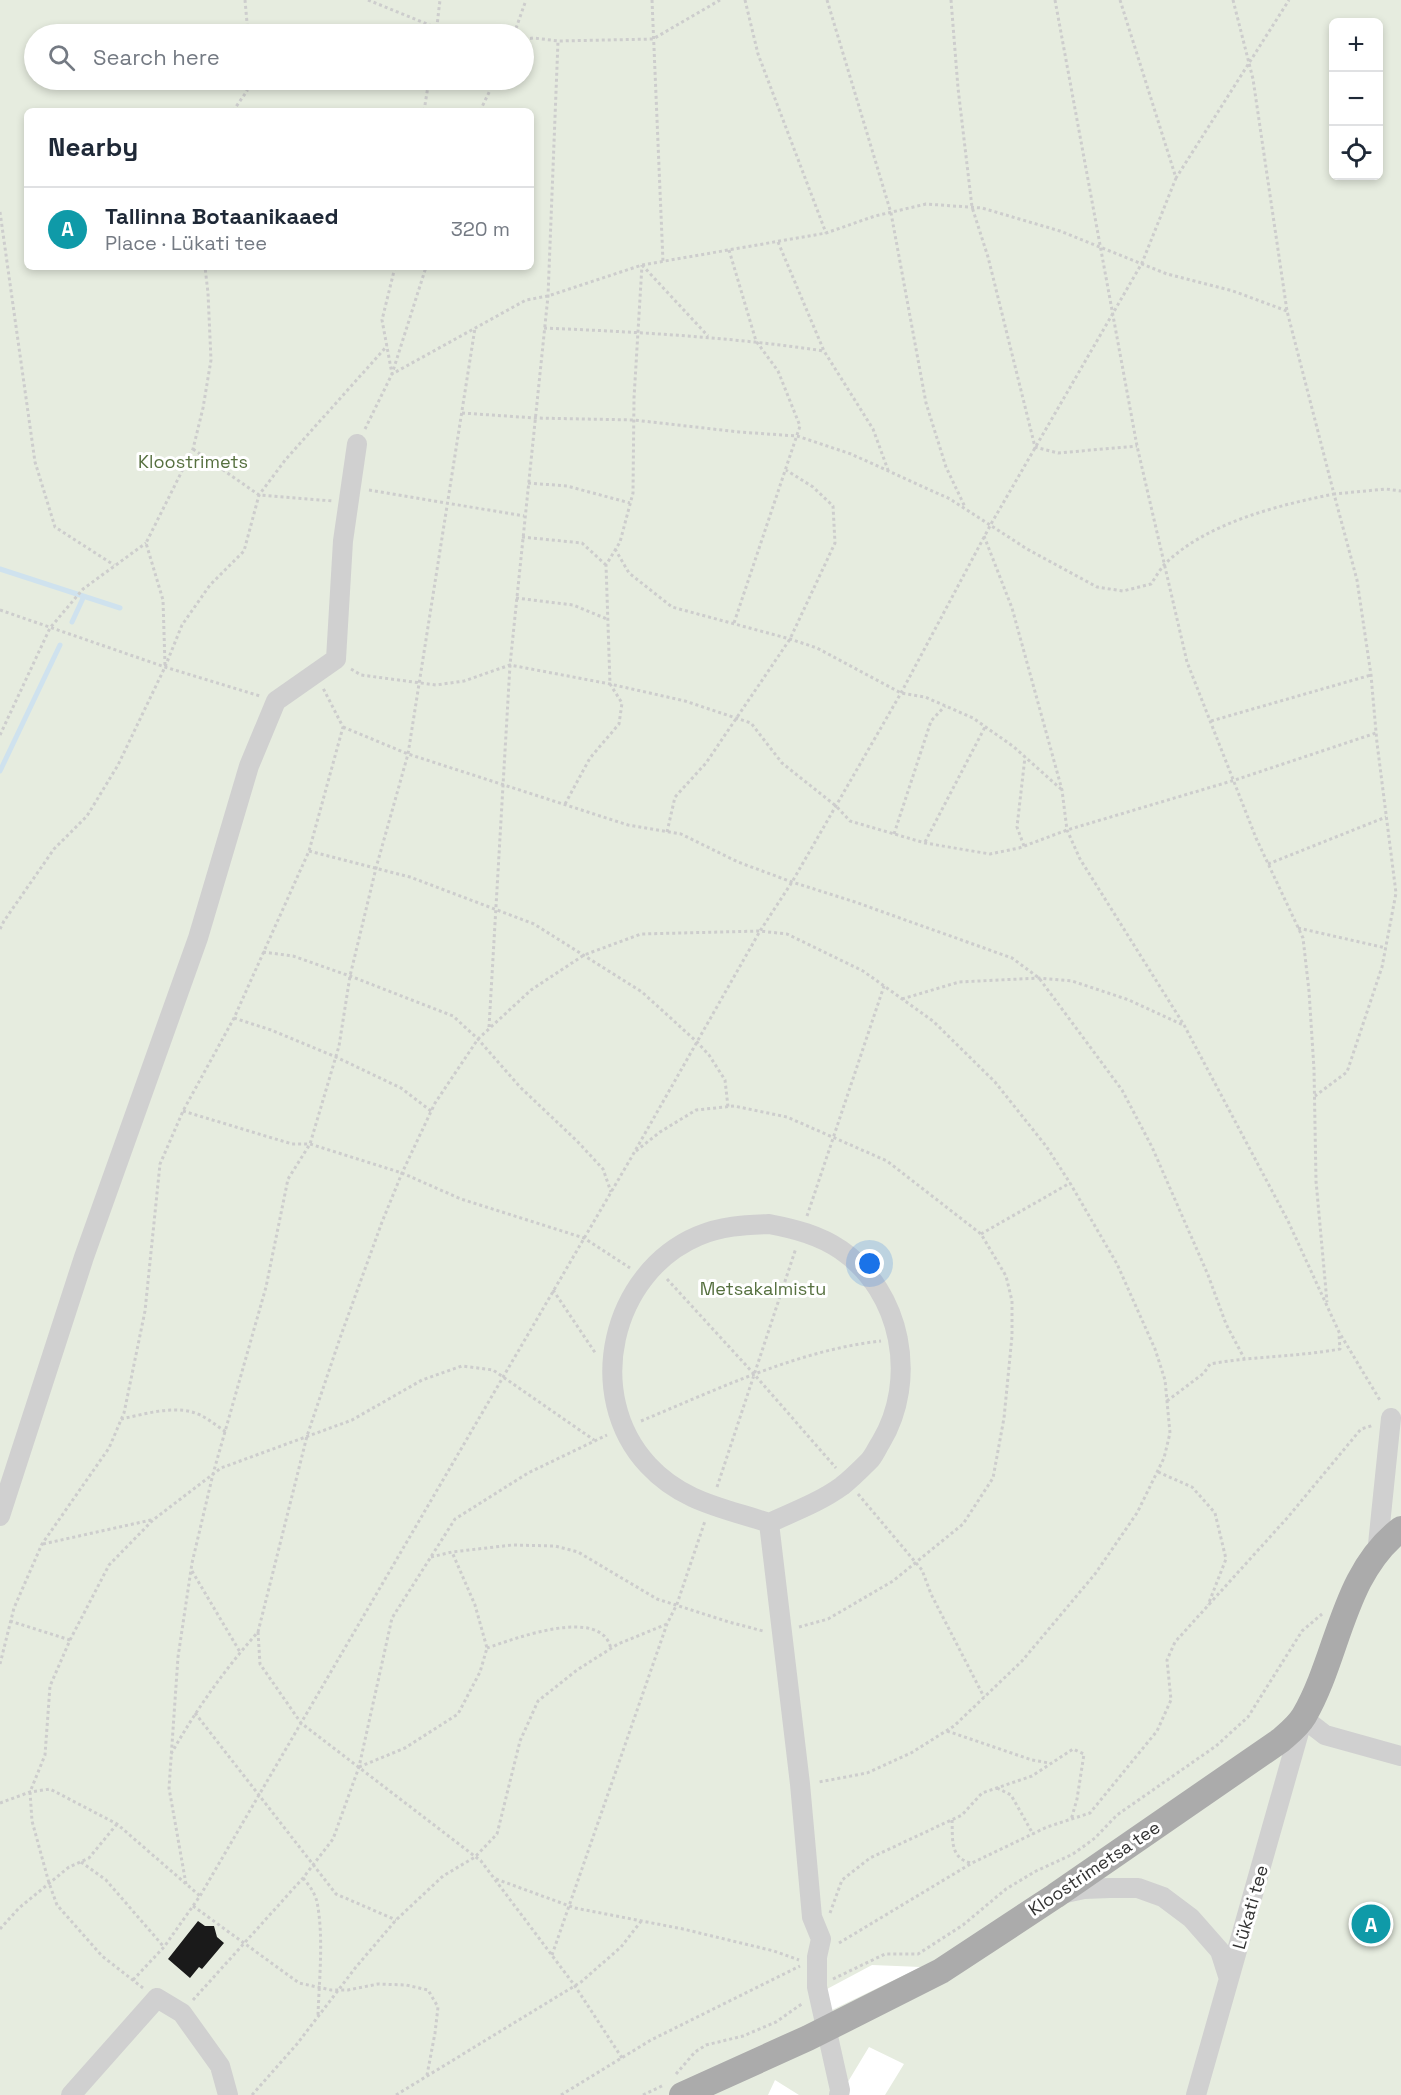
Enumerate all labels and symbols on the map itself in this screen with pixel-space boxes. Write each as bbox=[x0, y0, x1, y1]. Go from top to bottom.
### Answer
park label: Kloostrimets bbox=[138, 450, 248, 473]
your location bbox=[855, 1249, 884, 1278]
park label: Metsakalmistu bbox=[700, 1277, 826, 1300]
street label: Kloostrimetsa tee bbox=[1024, 1815, 1164, 1921]
street label: Lükati tee bbox=[1227, 1862, 1273, 1952]
pin: A bbox=[1352, 1902, 1390, 1946]

